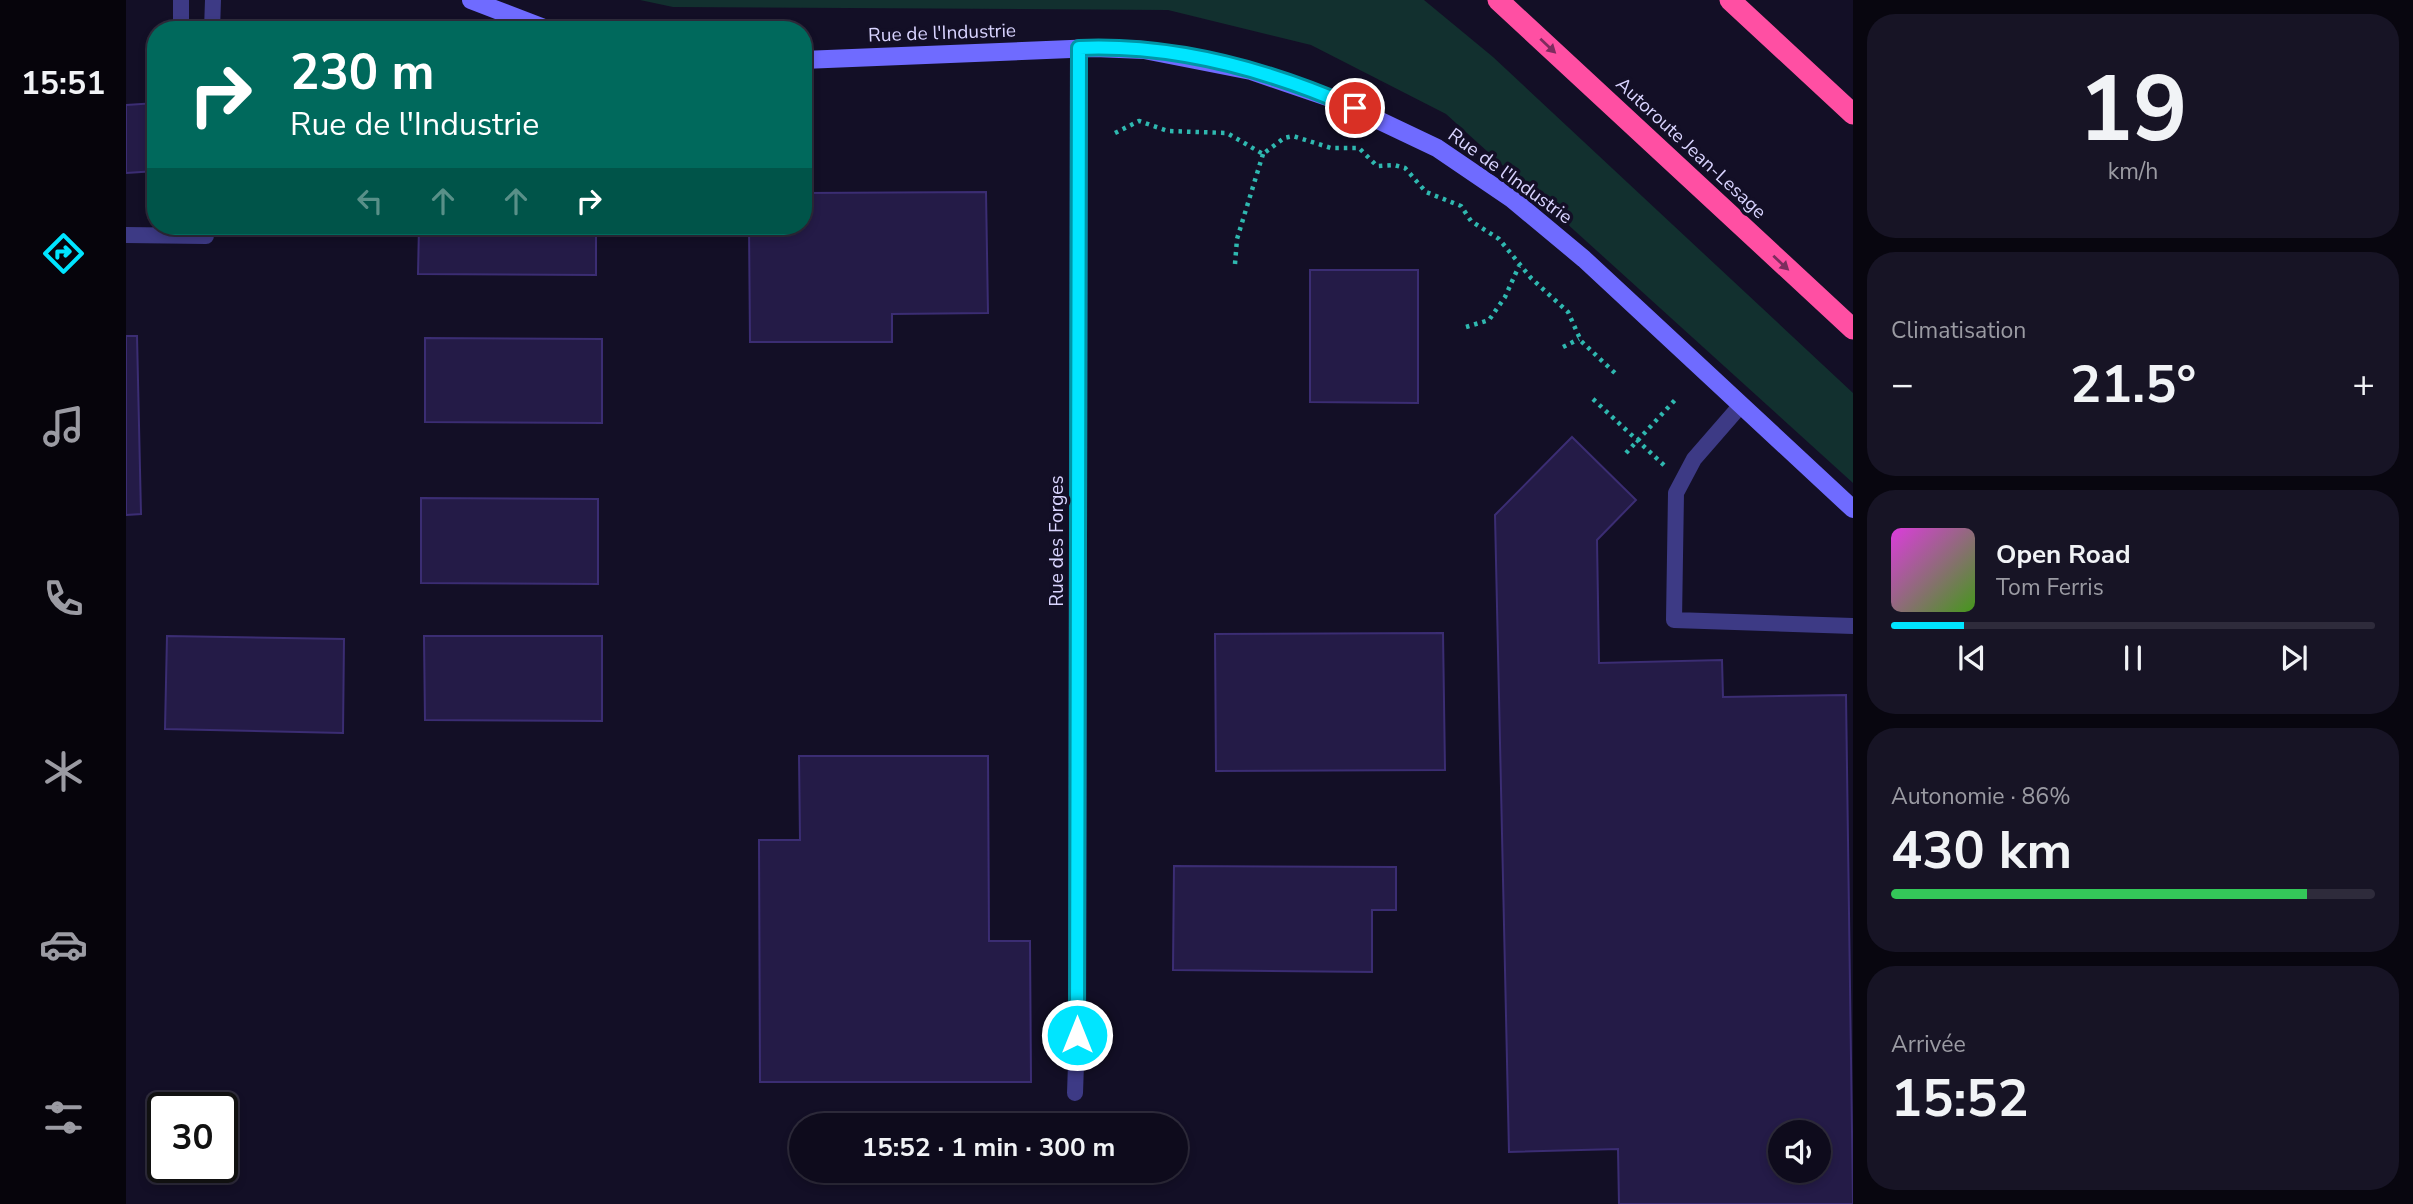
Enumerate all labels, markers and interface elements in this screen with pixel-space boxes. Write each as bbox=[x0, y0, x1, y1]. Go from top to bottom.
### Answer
street label: Rue de l'Industrie bbox=[868, 17, 1016, 49]
one-way arrow bbox=[1539, 38, 1556, 54]
text: 230 m bbox=[290, 39, 434, 106]
text: 19 bbox=[2078, 48, 2188, 172]
icon: right bbox=[175, 49, 266, 140]
text: 15:51 bbox=[21, 62, 105, 105]
street label: Autoroute Jean-Lesage bbox=[1610, 71, 1772, 225]
pin bbox=[1325, 78, 1385, 138]
icon: arrive bbox=[1336, 89, 1374, 127]
text: Rue de l'Industrie bbox=[290, 103, 539, 146]
street label: Rue de l'Industrie bbox=[1443, 122, 1577, 230]
text: km/h bbox=[2108, 156, 2158, 187]
icon: left bbox=[351, 182, 389, 220]
icon: ahead bbox=[424, 182, 462, 220]
icon: ahead bbox=[497, 182, 535, 220]
icon: right bbox=[570, 182, 608, 220]
icon: directions bbox=[39, 229, 88, 278]
one-way arrow bbox=[1772, 255, 1790, 271]
text: Climatisation bbox=[1891, 315, 2026, 346]
text: 21.5° bbox=[2070, 349, 2196, 420]
text: − bbox=[1891, 359, 1914, 410]
text: + bbox=[2352, 359, 2375, 410]
icon: music bbox=[39, 402, 88, 451]
street label: Rue des Forges bbox=[1044, 475, 1070, 607]
text: Open Road bbox=[1996, 537, 2131, 572]
text: Tom Ferris bbox=[1996, 572, 2104, 603]
icon: phone bbox=[39, 574, 88, 623]
icon: previous bbox=[1953, 639, 1991, 677]
icon: pause bbox=[2114, 639, 2152, 677]
icon: next bbox=[2275, 639, 2313, 677]
icon: climate bbox=[39, 747, 88, 796]
text: Autonomie · 86% bbox=[1891, 781, 2071, 812]
text: 430 km bbox=[1891, 815, 2072, 886]
icon: car bbox=[39, 920, 88, 969]
position arrow bbox=[1040, 998, 1114, 1072]
text: Arrivée bbox=[1891, 1029, 1966, 1060]
text: 15:52 bbox=[1891, 1063, 2029, 1134]
speed limit sign: 30 bbox=[147, 1092, 238, 1183]
icon: filters bbox=[39, 1093, 88, 1142]
map controls bbox=[1768, 1120, 1831, 1183]
button: sound bbox=[1768, 1120, 1831, 1183]
text: 15:52 · 1 min · 300 m bbox=[862, 1130, 1115, 1165]

